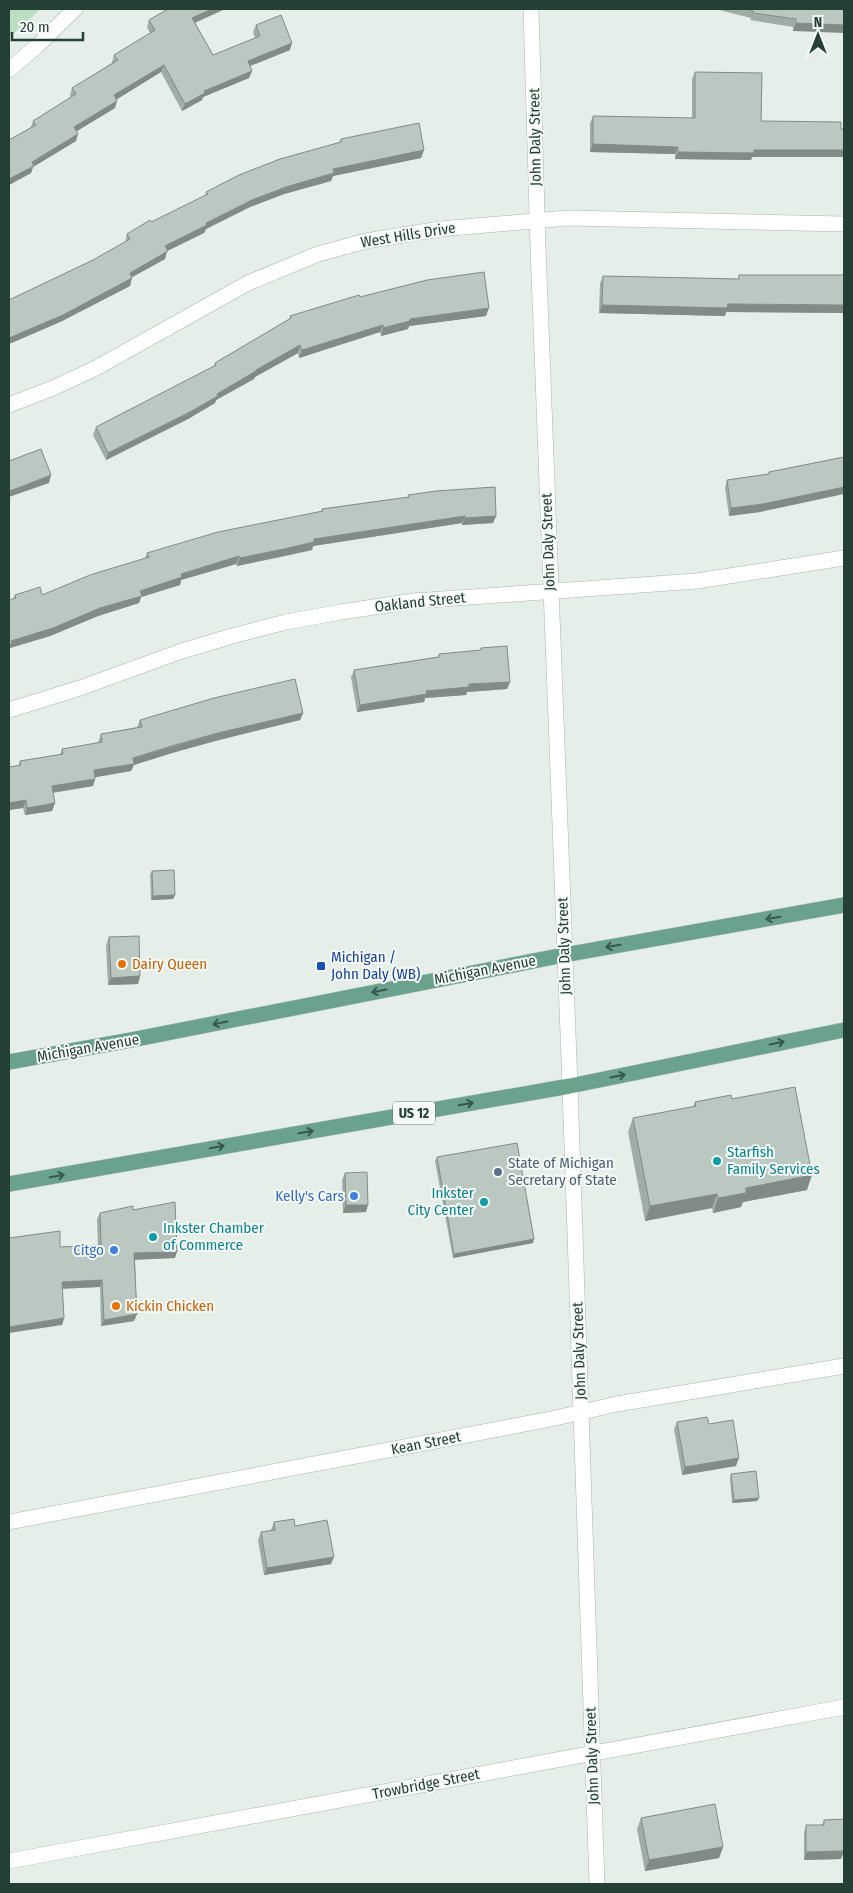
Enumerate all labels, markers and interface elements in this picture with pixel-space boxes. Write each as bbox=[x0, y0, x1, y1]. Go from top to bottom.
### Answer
scale bar bbox=[12, 10, 84, 42]
north arrow bbox=[793, 10, 843, 60]
text: N bbox=[814, 14, 822, 31]
text: 20 m bbox=[20, 18, 50, 36]
street label: John Daly Street bbox=[525, 88, 545, 186]
street label: West Hills Drive bbox=[359, 219, 457, 251]
street label: John Daly Street bbox=[537, 493, 559, 591]
street label: Oakland Street bbox=[374, 588, 466, 616]
street label: John Daly Street bbox=[553, 897, 575, 995]
one-way arrow bbox=[765, 913, 781, 923]
one-way arrow bbox=[605, 942, 621, 952]
place label: Michigan / John Daly (WB) bbox=[331, 948, 420, 983]
street label: Michigan Avenue bbox=[433, 951, 537, 989]
place label: Dairy Queen bbox=[132, 955, 207, 973]
marker: Dairy Queen bbox=[116, 958, 128, 970]
marker: Michigan / John Daly (WB) bbox=[315, 960, 327, 972]
one-way arrow bbox=[372, 987, 388, 997]
one-way arrow bbox=[212, 1019, 228, 1028]
street label: Michigan Avenue bbox=[36, 1030, 140, 1066]
one-way arrow bbox=[769, 1038, 785, 1048]
one-way arrow bbox=[610, 1071, 626, 1080]
one-way arrow bbox=[457, 1098, 473, 1108]
road number: US 12 bbox=[393, 1102, 435, 1124]
one-way arrow bbox=[297, 1126, 313, 1136]
one-way arrow bbox=[208, 1142, 224, 1152]
place label: Starfish Family Services bbox=[727, 1143, 820, 1178]
place label: State of Michigan Secretary of State bbox=[508, 1154, 617, 1189]
marker: Starfish Family Services bbox=[711, 1155, 723, 1167]
marker: State of Michigan Secretary of State bbox=[492, 1166, 504, 1178]
one-way arrow bbox=[48, 1170, 64, 1180]
place label: Inkster City Center bbox=[408, 1184, 475, 1219]
place label: Kelly's Cars bbox=[275, 1187, 344, 1205]
marker: Kelly's Cars bbox=[348, 1190, 360, 1202]
marker: Inkster City Center bbox=[478, 1196, 490, 1208]
place label: Inkster Chamber of Commerce bbox=[163, 1219, 265, 1254]
marker: Inkster Chamber of Commerce bbox=[147, 1231, 159, 1243]
place label: Citgo bbox=[73, 1241, 104, 1259]
marker: Citgo bbox=[108, 1244, 120, 1256]
place label: Kickin Chicken bbox=[126, 1297, 214, 1315]
marker: Kickin Chicken bbox=[110, 1300, 122, 1312]
street label: John Daly Street bbox=[568, 1302, 590, 1400]
street label: Kean Street bbox=[390, 1427, 462, 1459]
street label: John Daly Street bbox=[581, 1707, 603, 1805]
street label: Trowbridge Street bbox=[371, 1765, 481, 1803]

